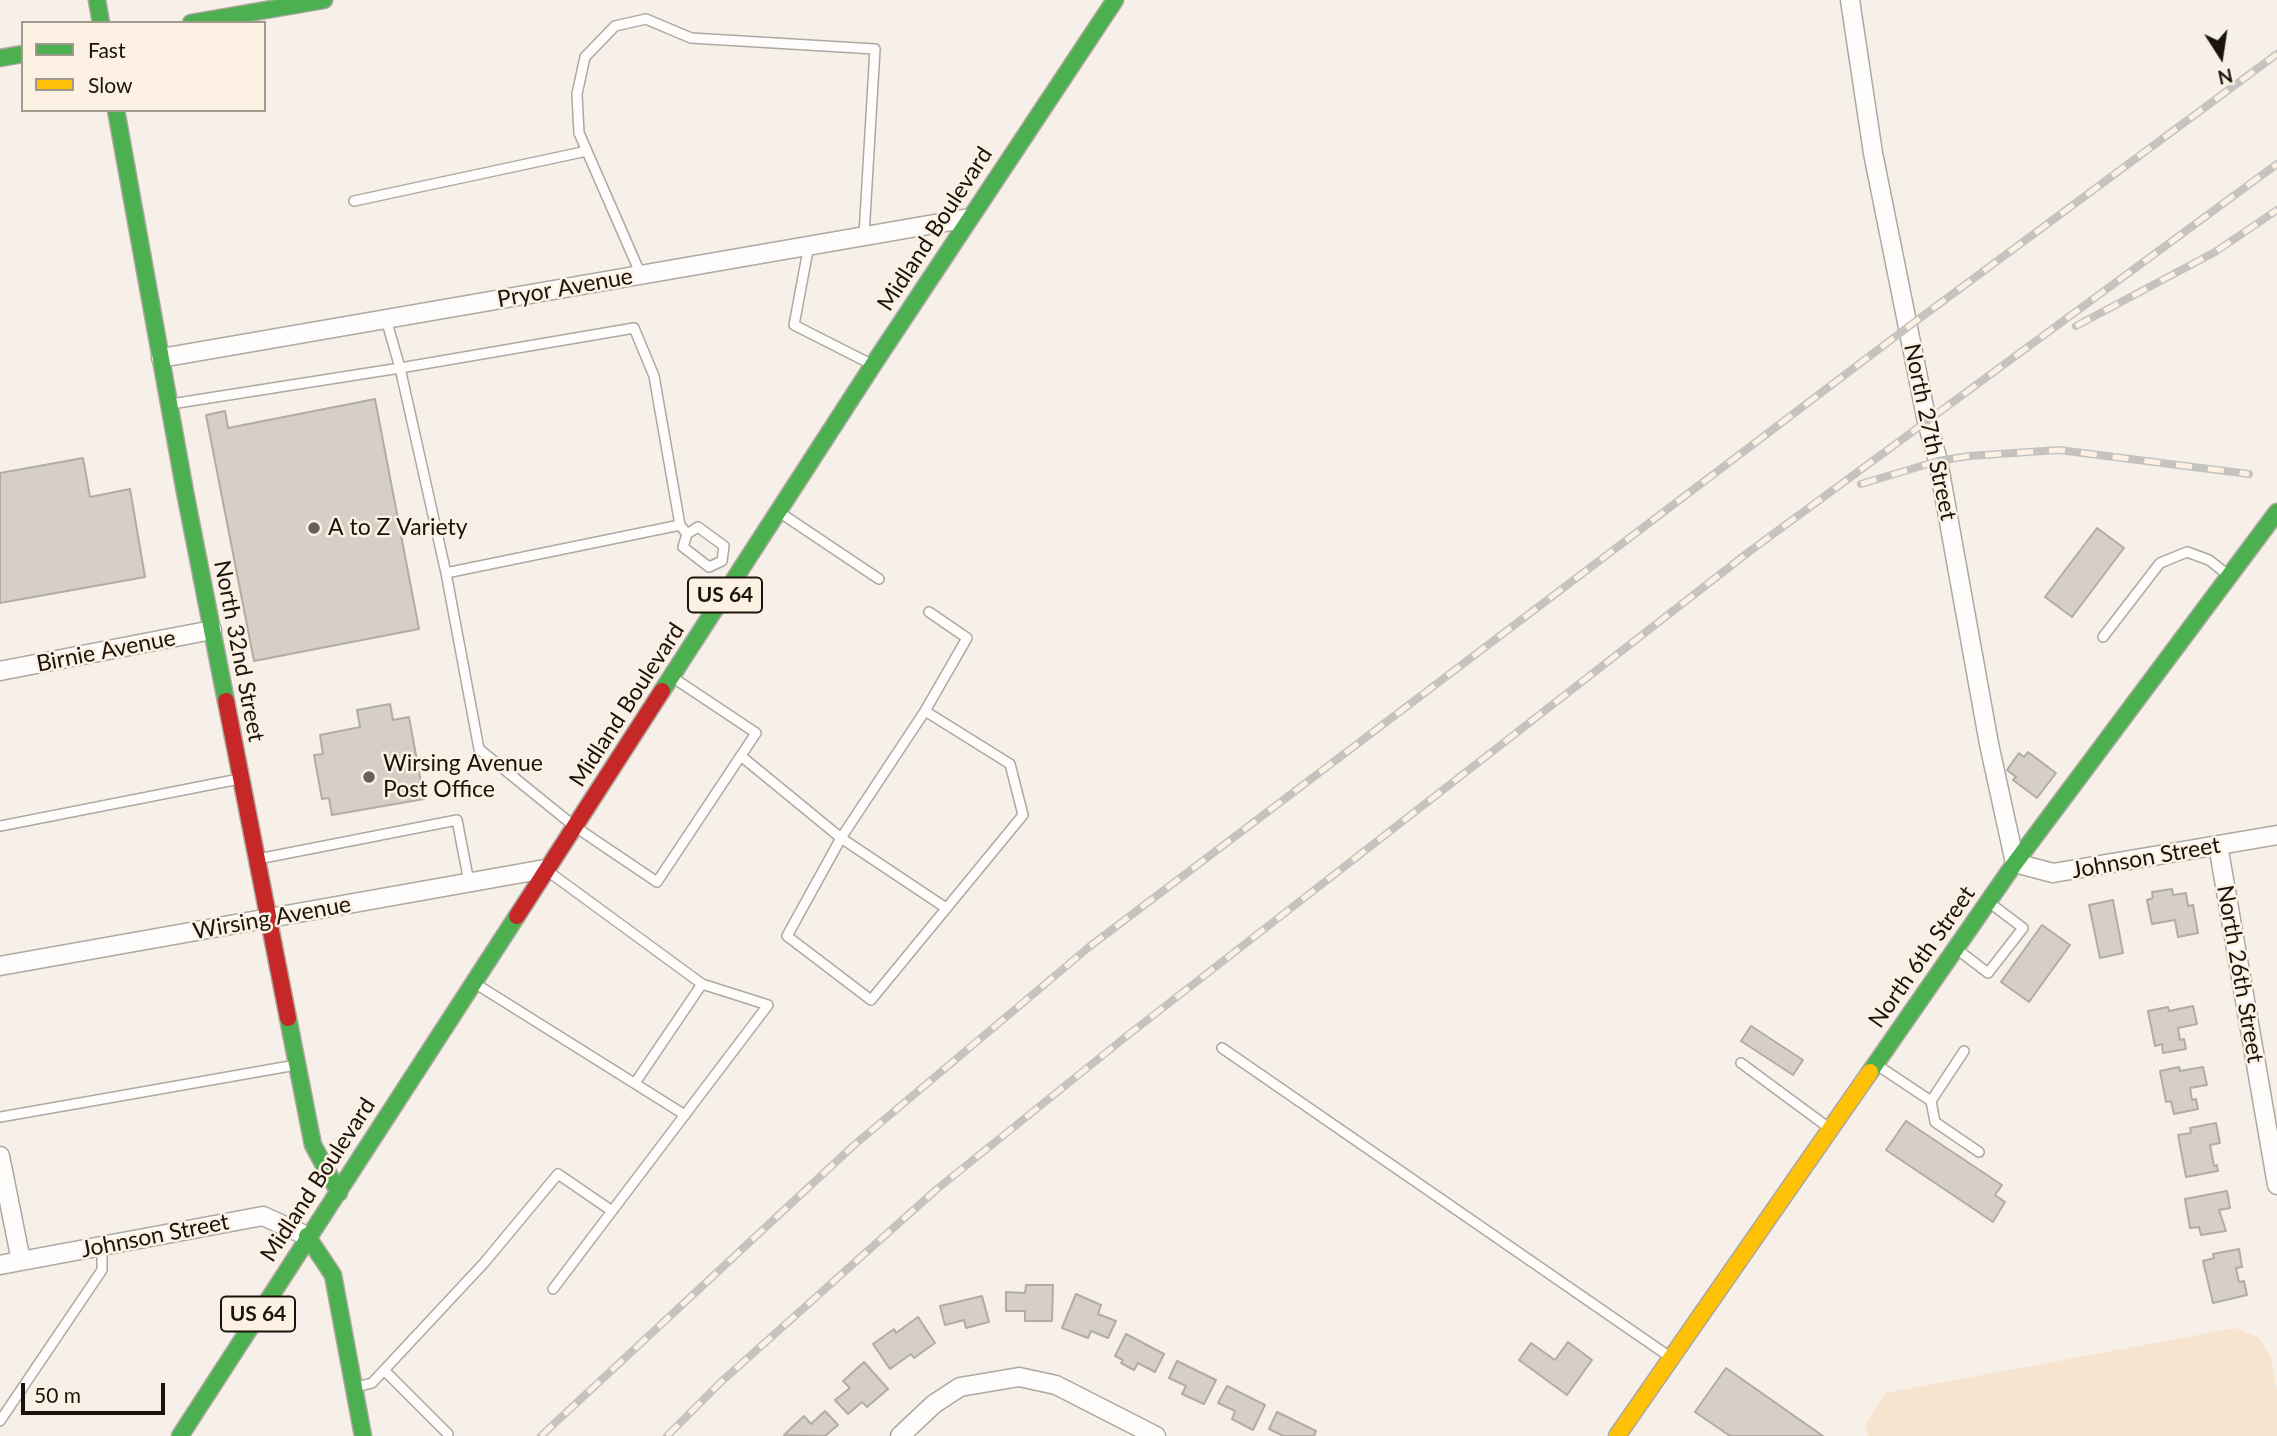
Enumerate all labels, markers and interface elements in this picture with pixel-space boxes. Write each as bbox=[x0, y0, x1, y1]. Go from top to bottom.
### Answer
legend bbox=[21, 21, 266, 112]
north arrow bbox=[2186, 21, 2256, 91]
text: Fast bbox=[88, 37, 125, 62]
text: N bbox=[2216, 64, 2235, 90]
text: Slow bbox=[88, 72, 132, 97]
street label: Midland Boulevard bbox=[872, 142, 998, 316]
street label: Pryor Avenue bbox=[495, 263, 635, 313]
street label: North 27th Street bbox=[1898, 341, 1962, 523]
place label: A to Z Variety bbox=[328, 514, 468, 542]
marker: A to Z Variety bbox=[306, 520, 322, 536]
street label: North 32nd Street bbox=[208, 558, 270, 744]
road number: US 64 bbox=[688, 578, 762, 612]
street label: Midland Boulevard bbox=[564, 618, 690, 792]
street label: Birnie Avenue bbox=[34, 624, 178, 678]
place label: Wirsing Avenue Post Office bbox=[383, 750, 543, 804]
marker: Wirsing Avenue Post Office bbox=[361, 769, 377, 785]
street label: Johnson Street bbox=[2070, 831, 2222, 885]
street label: North 6th Street bbox=[1863, 881, 1981, 1033]
street label: North 26th Street bbox=[2211, 883, 2269, 1065]
street label: Wirsing Avenue bbox=[191, 891, 353, 945]
street label: Midland Boulevard bbox=[255, 1093, 381, 1267]
street label: Johnson Street bbox=[79, 1208, 231, 1264]
road number: US 64 bbox=[221, 1296, 295, 1332]
scale bar bbox=[24, 1370, 168, 1414]
text: 50 m bbox=[34, 1382, 81, 1407]

